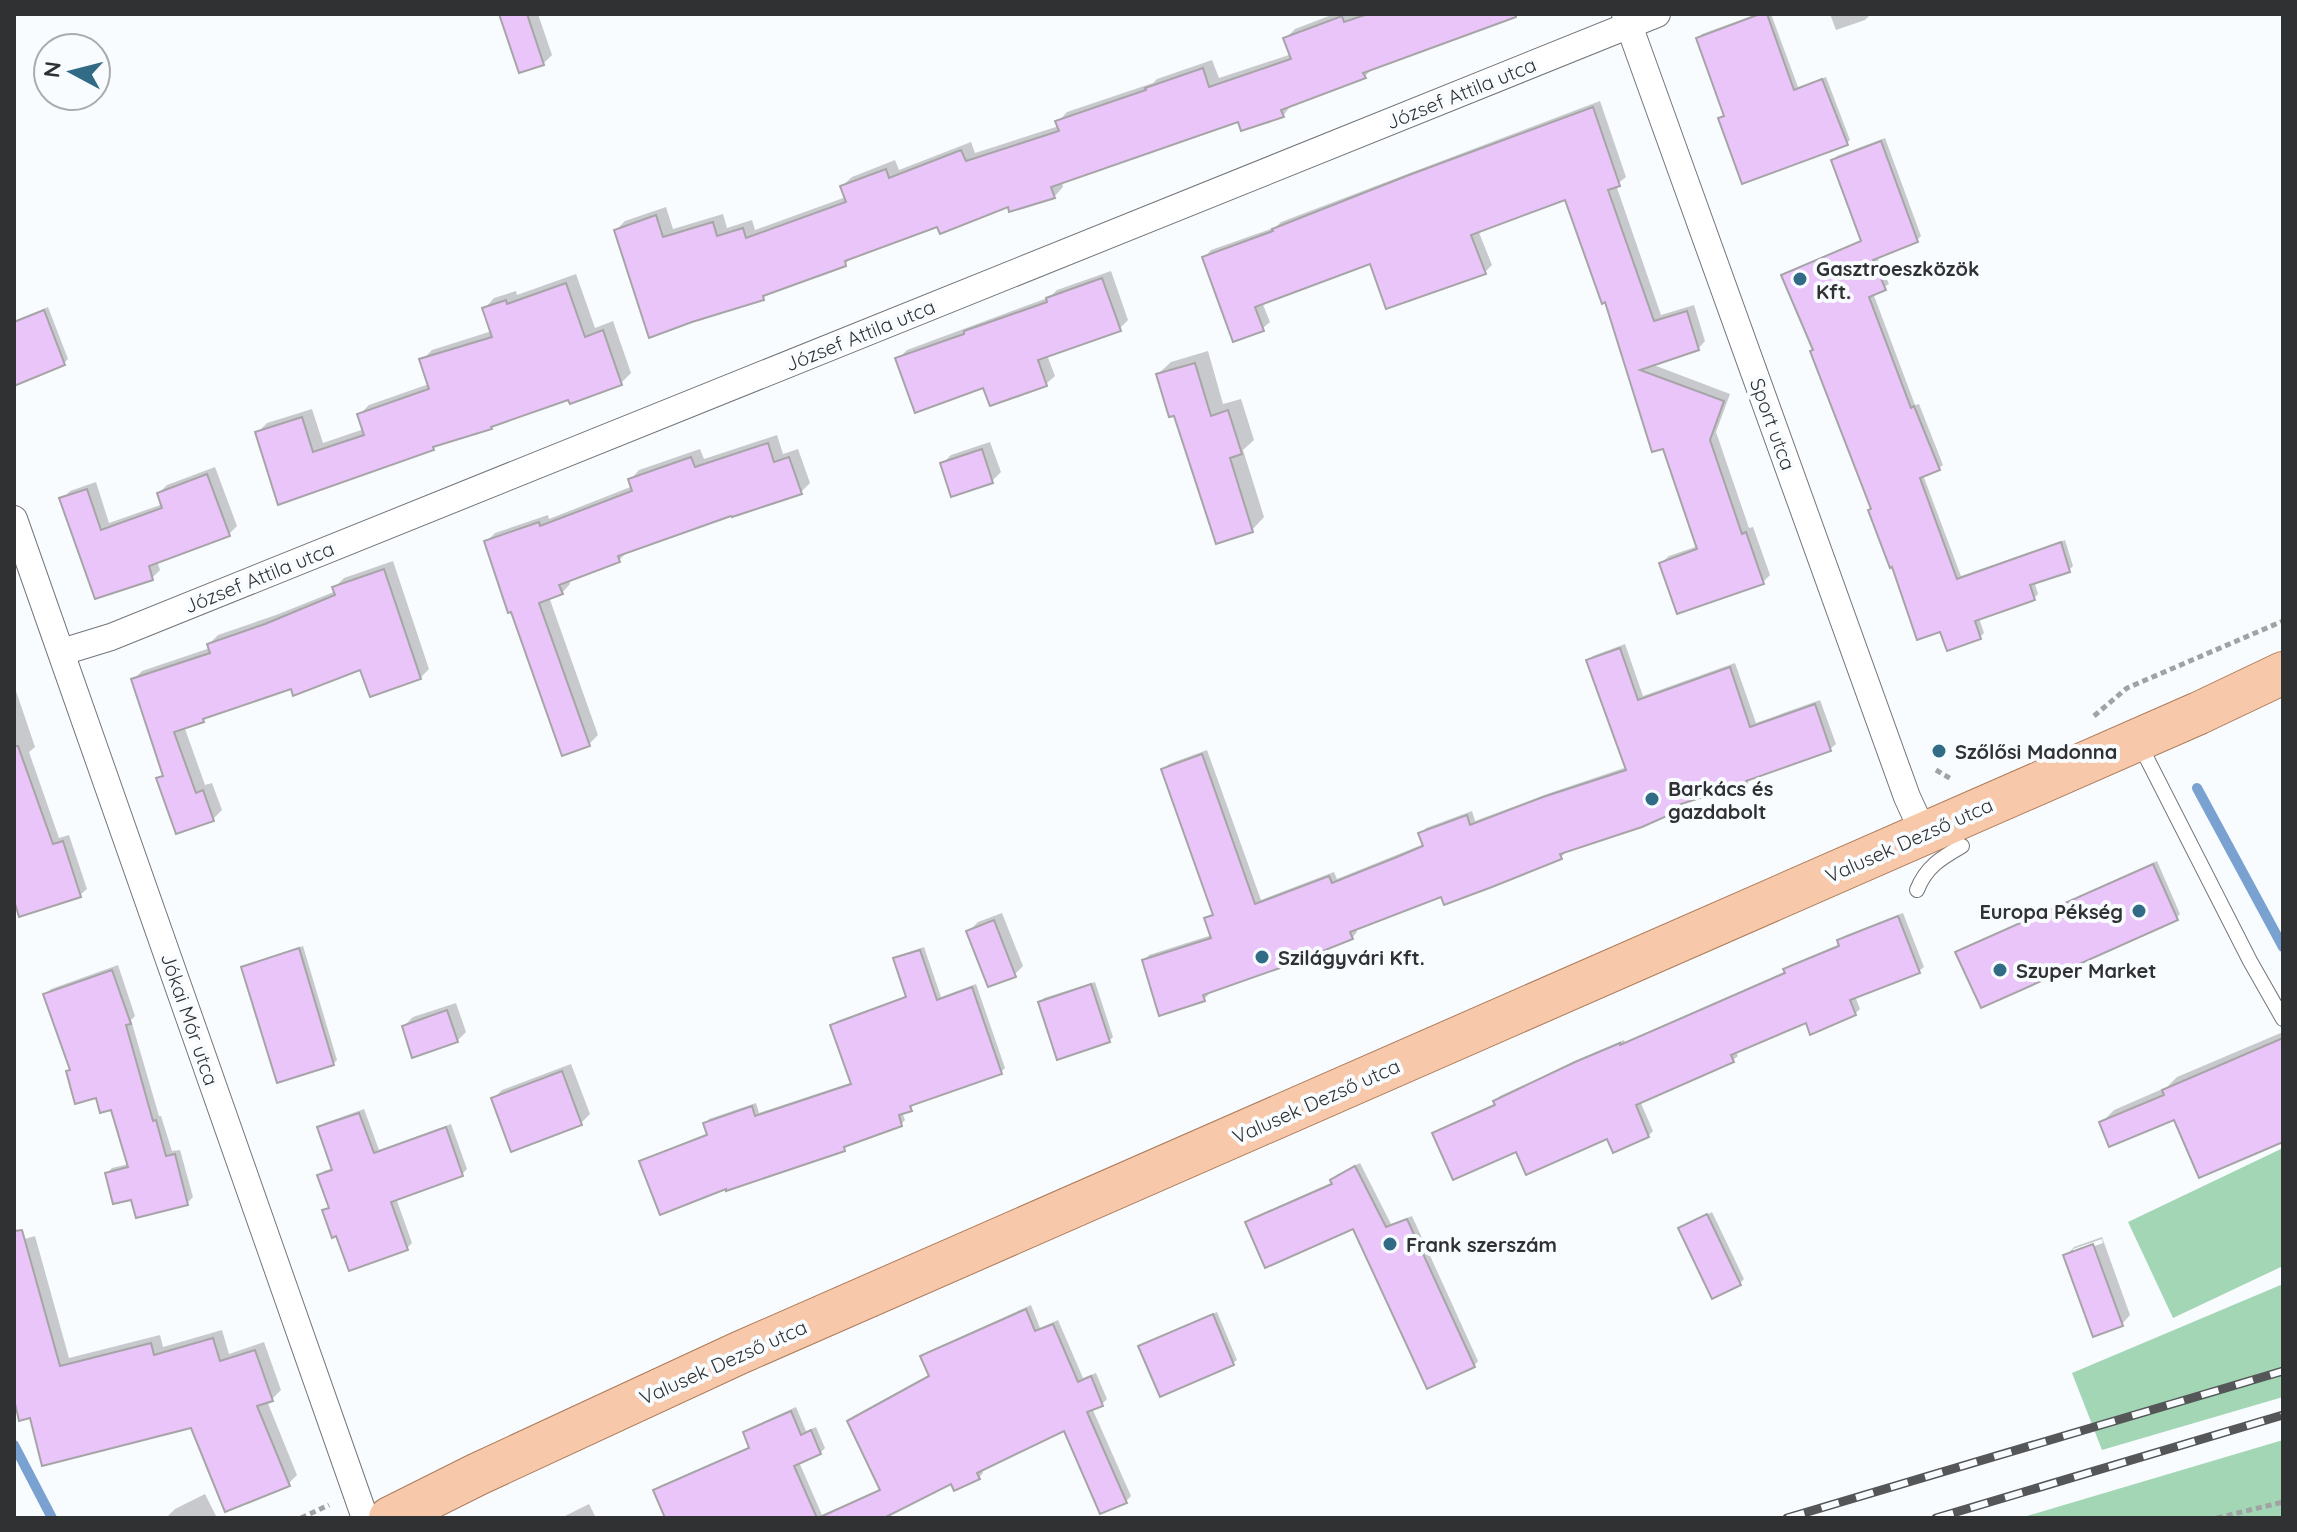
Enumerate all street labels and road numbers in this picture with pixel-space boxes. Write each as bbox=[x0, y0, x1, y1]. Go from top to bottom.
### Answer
street label: József Attila utca bbox=[1382, 52, 1540, 134]
street label: József Attila utca bbox=[781, 294, 939, 376]
street label: Sport utca bbox=[1745, 375, 1801, 473]
street label: József Attila utca bbox=[180, 536, 338, 618]
street label: Valusek Dezső utca bbox=[1821, 792, 1997, 888]
street label: Jókai Mór utca bbox=[156, 950, 224, 1088]
street label: Valusek Dezső utca bbox=[1228, 1053, 1404, 1149]
street label: Valusek Dezső utca bbox=[635, 1314, 811, 1410]

